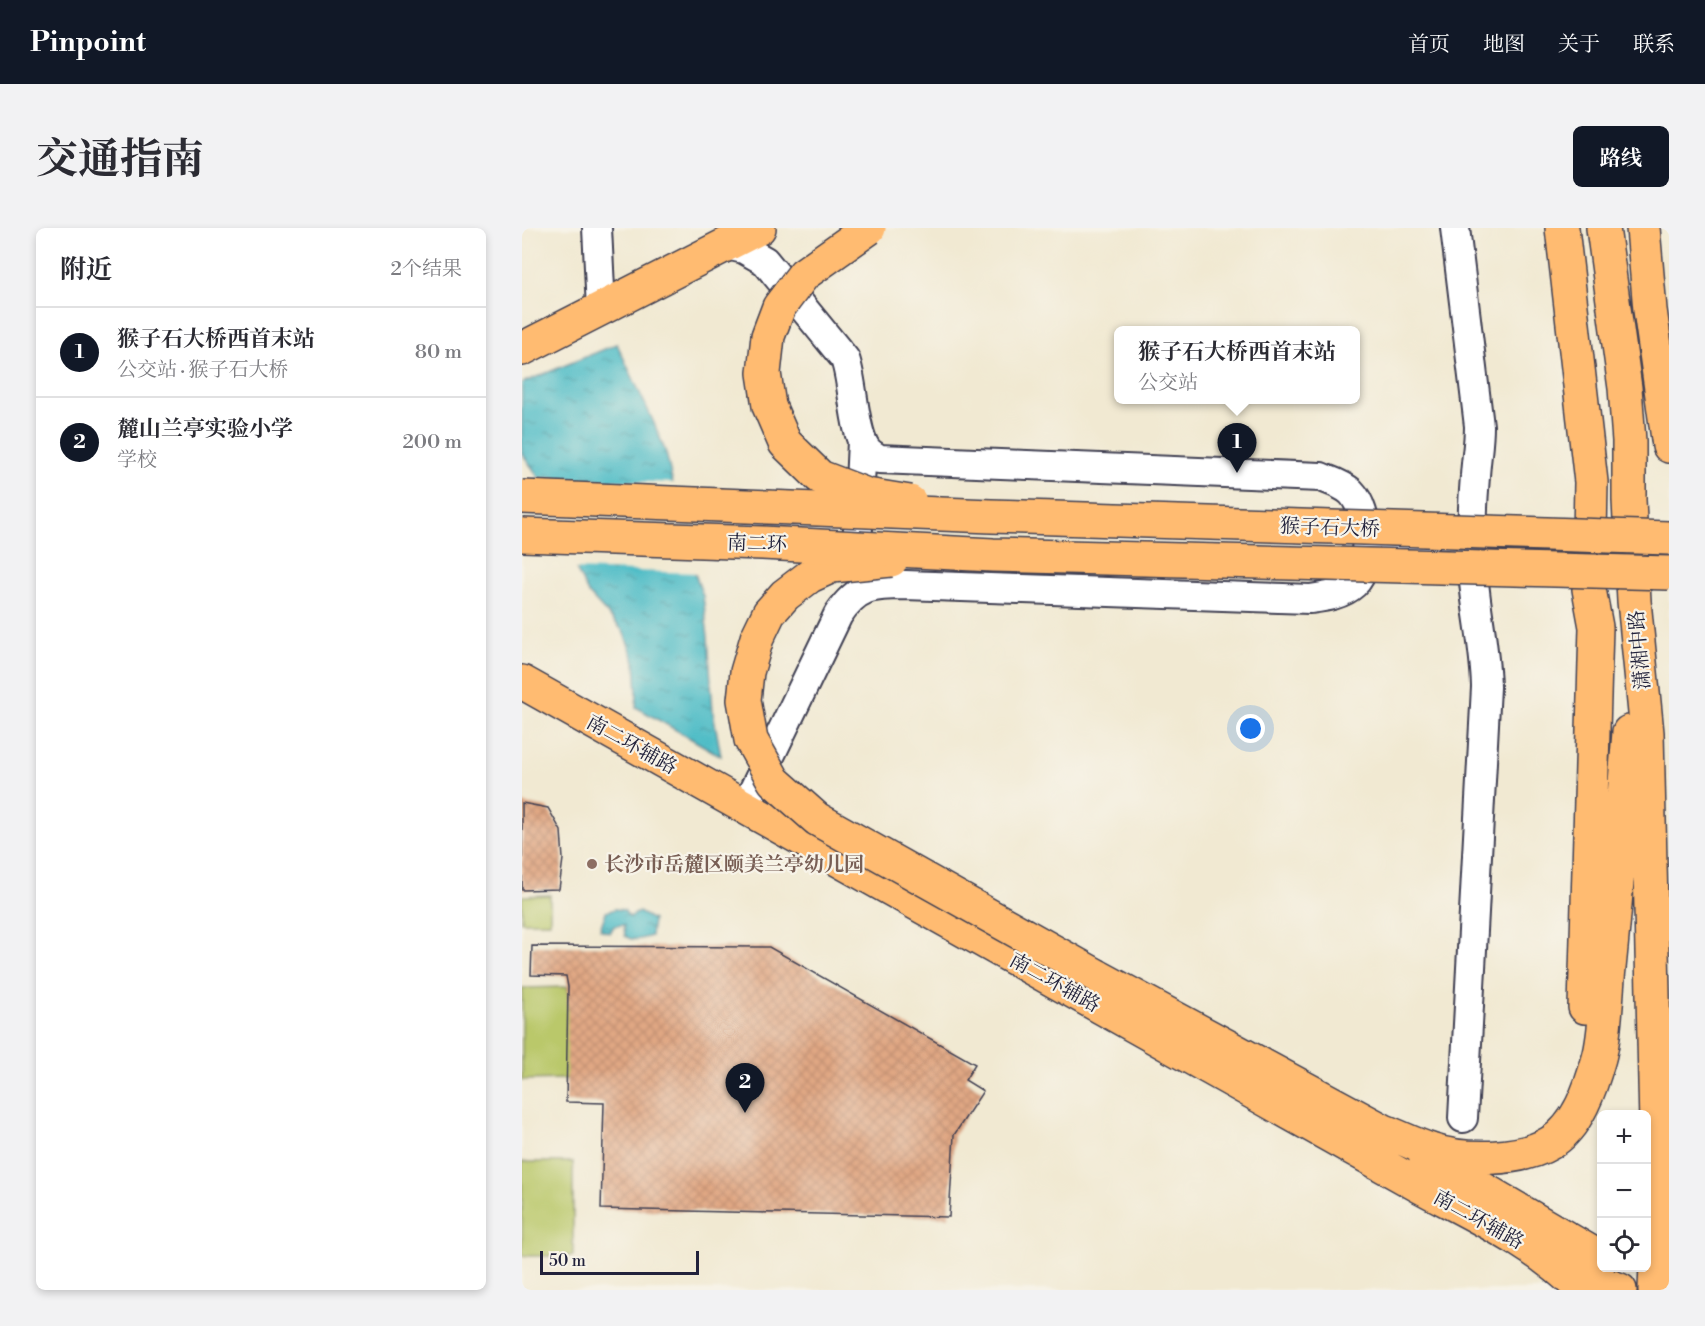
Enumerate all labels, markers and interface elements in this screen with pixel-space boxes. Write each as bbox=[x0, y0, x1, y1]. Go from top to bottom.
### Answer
text: Pinpoint bbox=[30, 25, 146, 60]
text: 首页 bbox=[1408, 32, 1450, 58]
text: 地图 bbox=[1483, 32, 1525, 58]
text: 关于 bbox=[1558, 32, 1600, 58]
text: 联系 bbox=[1633, 32, 1675, 58]
button: 路线 bbox=[1573, 126, 1669, 187]
text: 交通指南 bbox=[36, 134, 204, 187]
text: 附近 bbox=[60, 254, 112, 286]
text: 2个结果 bbox=[391, 257, 462, 282]
text: 猴子石大桥西首末站 bbox=[117, 326, 315, 353]
popup bbox=[1114, 326, 1360, 404]
text: 猴子石大桥西首末站 bbox=[1138, 339, 1336, 366]
text: 1 bbox=[75, 340, 84, 365]
text: 80 m bbox=[415, 340, 462, 365]
text: 公交站 · 猴子石大桥 bbox=[117, 358, 289, 383]
text: 公交站 bbox=[1138, 371, 1198, 396]
text: 麓山兰亭实验小学 bbox=[117, 416, 293, 443]
pin: 1 bbox=[1218, 424, 1256, 473]
text: 2 bbox=[73, 430, 86, 455]
text: 200 m bbox=[402, 430, 462, 455]
text: 学校 bbox=[117, 448, 157, 473]
street label: 猴子石大桥 bbox=[1280, 514, 1380, 543]
street label: 南二环 bbox=[727, 531, 787, 558]
street label: 潇湘中路 bbox=[1625, 609, 1656, 691]
street label: 南二环辅路 bbox=[581, 710, 681, 780]
your location bbox=[1236, 714, 1265, 743]
place label: 长沙市岳麓区颐美兰亭幼儿园 bbox=[604, 853, 864, 878]
marker: 长沙市岳麓区颐美兰亭幼儿园 bbox=[585, 857, 599, 871]
street label: 南二环辅路 bbox=[1004, 948, 1104, 1018]
pin: 2 bbox=[726, 1064, 764, 1113]
map controls bbox=[1597, 1110, 1651, 1272]
button: + bbox=[1597, 1110, 1651, 1164]
button: − bbox=[1597, 1164, 1651, 1218]
street label: 南二环辅路 bbox=[1428, 1185, 1528, 1255]
button: locate bbox=[1597, 1218, 1651, 1272]
scale bar bbox=[540, 1248, 699, 1276]
text: 50 m bbox=[549, 1251, 586, 1271]

